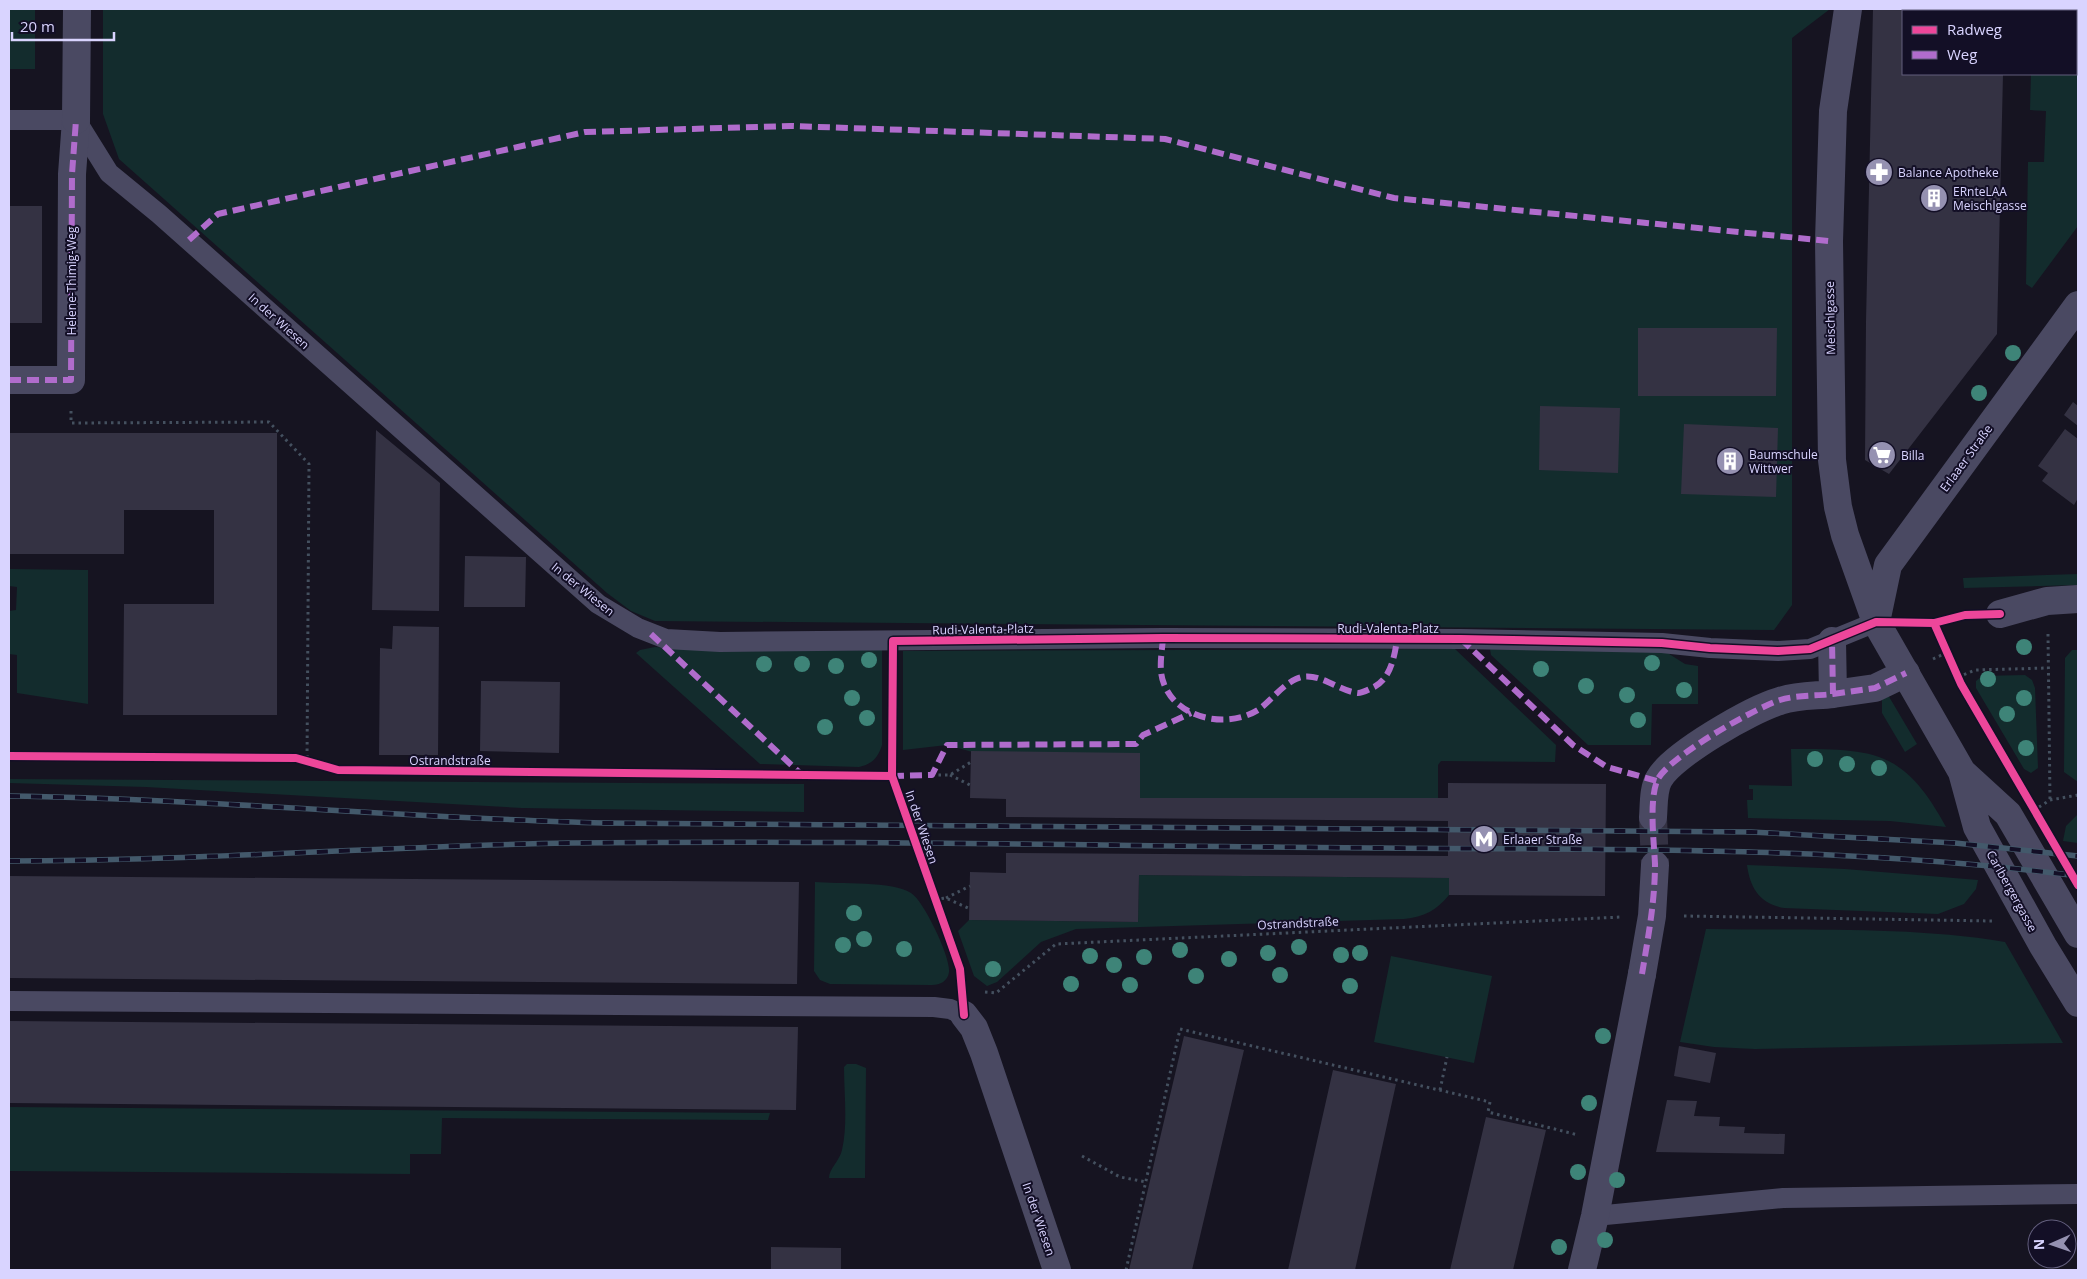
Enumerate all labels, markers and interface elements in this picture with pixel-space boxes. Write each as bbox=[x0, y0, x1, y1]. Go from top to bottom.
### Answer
scale bar bbox=[12, 10, 115, 42]
legend bbox=[1902, 10, 2077, 75]
text: 20 m bbox=[20, 16, 55, 36]
text: Radweg bbox=[1947, 19, 2002, 39]
text: Weg bbox=[1947, 44, 1977, 64]
pharmacy icon: Balance Apotheke bbox=[1864, 157, 1894, 187]
place label: Balance Apotheke bbox=[1898, 164, 1999, 181]
building icon: ERnteLAA Meischlgasse bbox=[1919, 183, 1949, 213]
place label: ERnteLAA Meischlgasse bbox=[1953, 183, 2027, 214]
street label: Helene-Thimig-Weg bbox=[63, 226, 80, 336]
street label: Meischlgasse bbox=[1821, 281, 1839, 355]
street label: In der Wiesen bbox=[245, 289, 313, 353]
street label: Erlaaer Straße bbox=[1936, 421, 1996, 495]
supermarket icon: Billa bbox=[1867, 440, 1897, 470]
building icon: Baumschule Wittwer bbox=[1715, 446, 1745, 476]
place label: Baumschule Wittwer bbox=[1749, 446, 1818, 477]
place label: Billa bbox=[1901, 447, 1925, 464]
street label: In der Wiesen bbox=[548, 558, 618, 620]
street label: Rudi-Valenta-Platz bbox=[932, 620, 1034, 638]
street label: Rudi-Valenta-Platz bbox=[1337, 620, 1439, 637]
street label: Ostrandstraße bbox=[409, 752, 491, 769]
street label: In der Wiesen bbox=[901, 788, 943, 866]
metro station icon: Erlaaer Straße bbox=[1469, 824, 1499, 854]
place label: Erlaaer Straße bbox=[1503, 831, 1583, 848]
street label: Carlbergergasse bbox=[1983, 847, 2042, 935]
street label: Ostrandstraße bbox=[1257, 912, 1339, 934]
street label: In der Wiesen bbox=[1018, 1180, 1060, 1258]
north arrow bbox=[2027, 1219, 2077, 1269]
text: N bbox=[2029, 1238, 2048, 1250]

